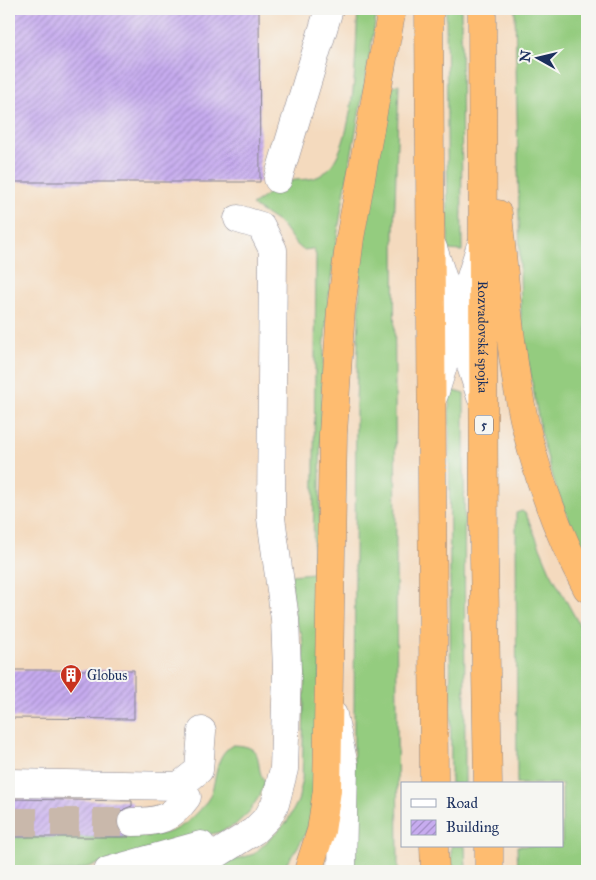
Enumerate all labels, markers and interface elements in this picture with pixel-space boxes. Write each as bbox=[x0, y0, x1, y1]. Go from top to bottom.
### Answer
north arrow bbox=[514, 32, 564, 82]
text: N bbox=[516, 49, 535, 63]
street label: Rozvadovská spojka bbox=[474, 281, 491, 393]
road number: 5 bbox=[475, 416, 493, 434]
building icon: Globus bbox=[59, 663, 83, 694]
place label: Globus bbox=[87, 667, 127, 684]
legend bbox=[401, 782, 564, 848]
text: Road bbox=[446, 794, 478, 812]
text: Building bbox=[446, 818, 500, 836]

